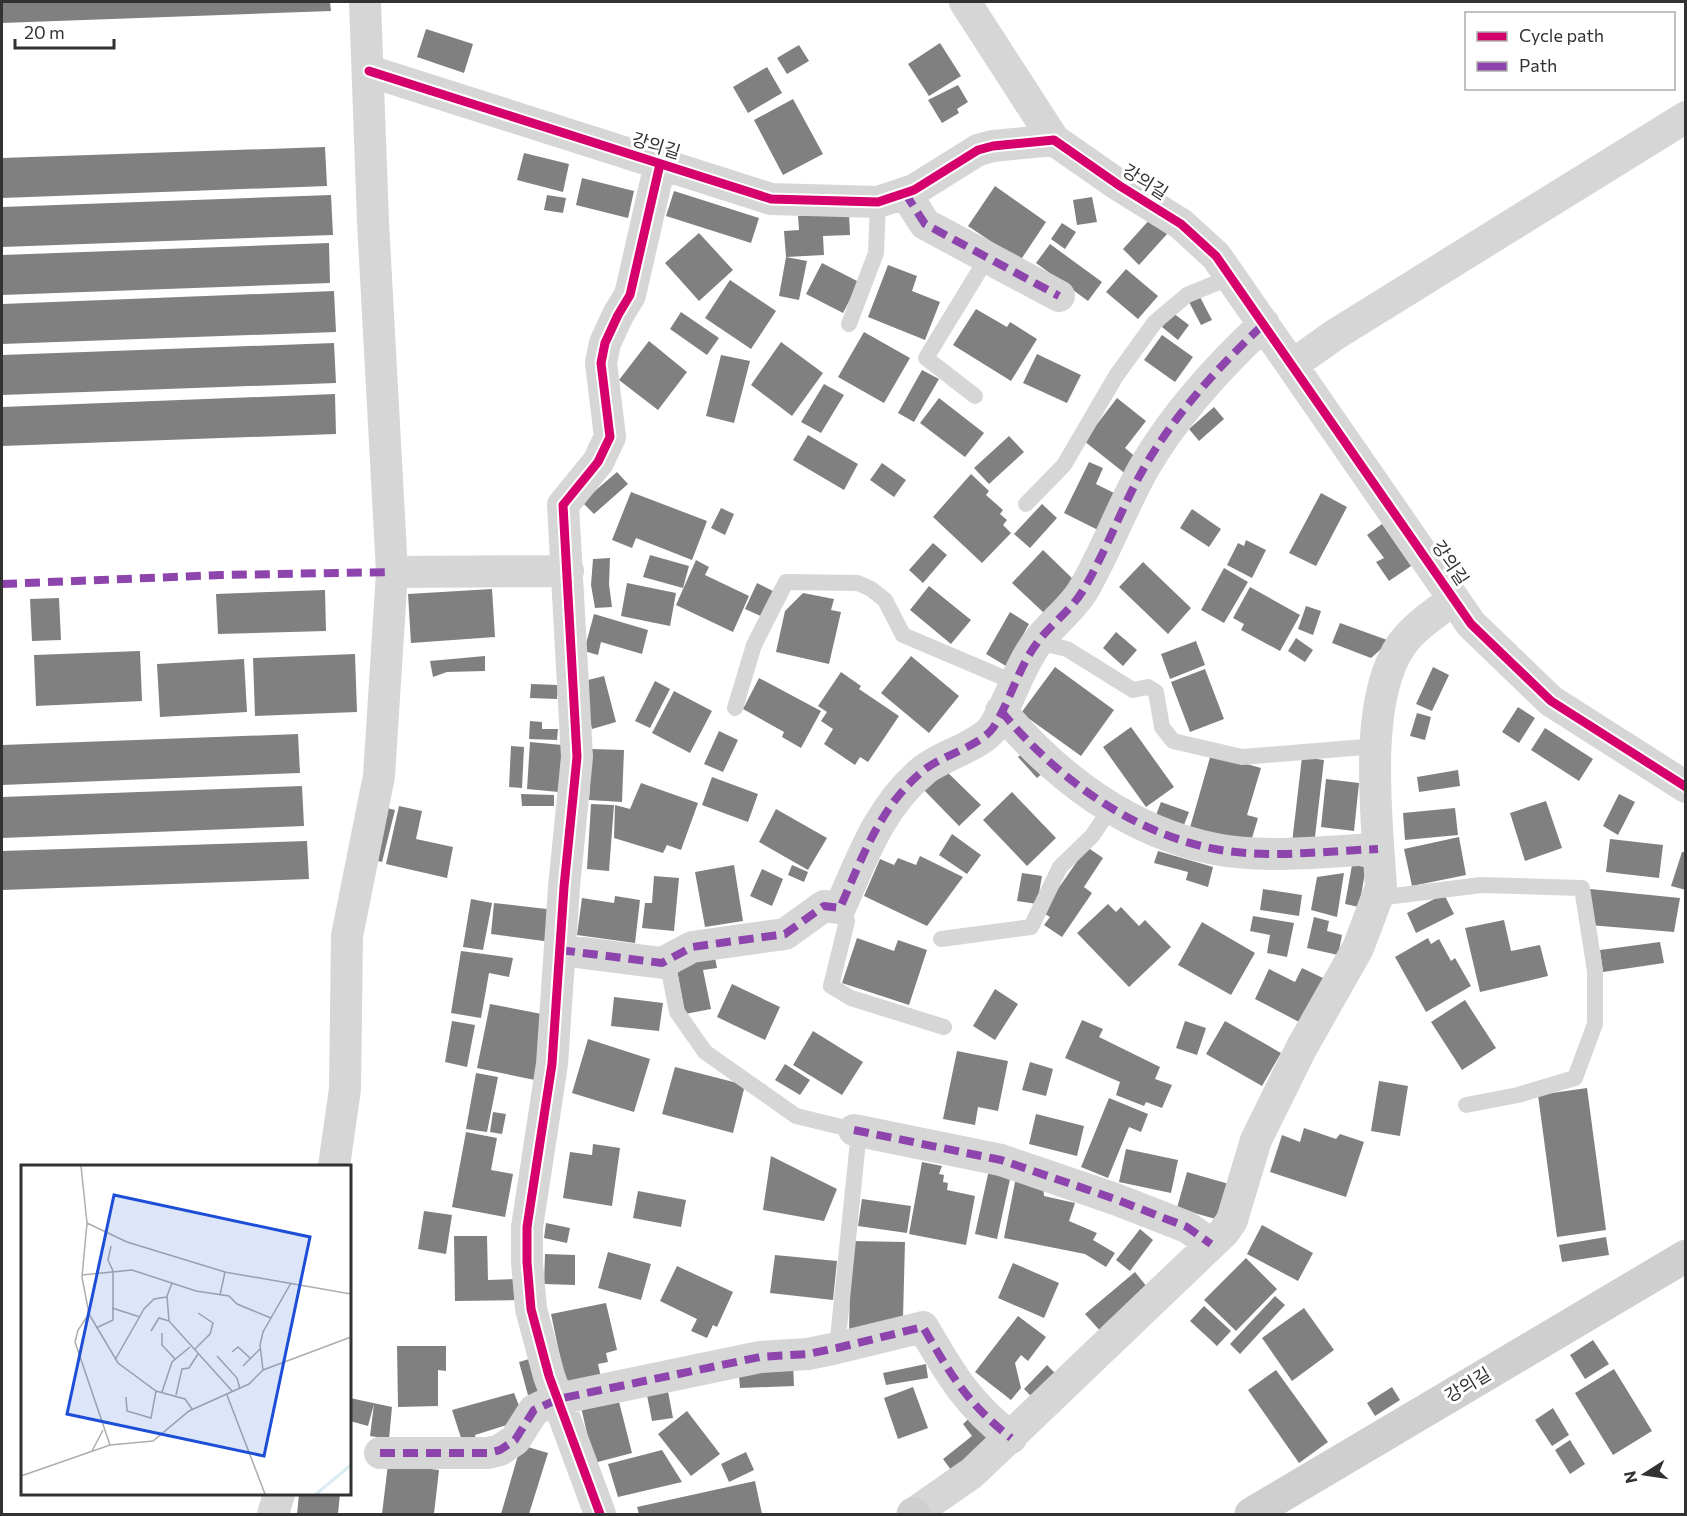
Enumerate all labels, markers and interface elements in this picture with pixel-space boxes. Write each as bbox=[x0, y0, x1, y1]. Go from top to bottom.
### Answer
scale bar bbox=[15, 12, 114, 50]
legend bbox=[1465, 12, 1675, 90]
text: 20 m bbox=[24, 21, 65, 43]
text: Cycle path bbox=[1519, 24, 1604, 46]
text: Path bbox=[1519, 54, 1557, 76]
street label: 강의길 bbox=[629, 127, 683, 163]
street label: 강의길 bbox=[1119, 159, 1172, 204]
street label: 강의길 bbox=[1428, 536, 1474, 589]
inset map bbox=[21, 1165, 351, 1495]
street label: 강의길 bbox=[1441, 1362, 1494, 1406]
north arrow bbox=[1615, 1444, 1675, 1504]
text: N bbox=[1619, 1469, 1640, 1485]

